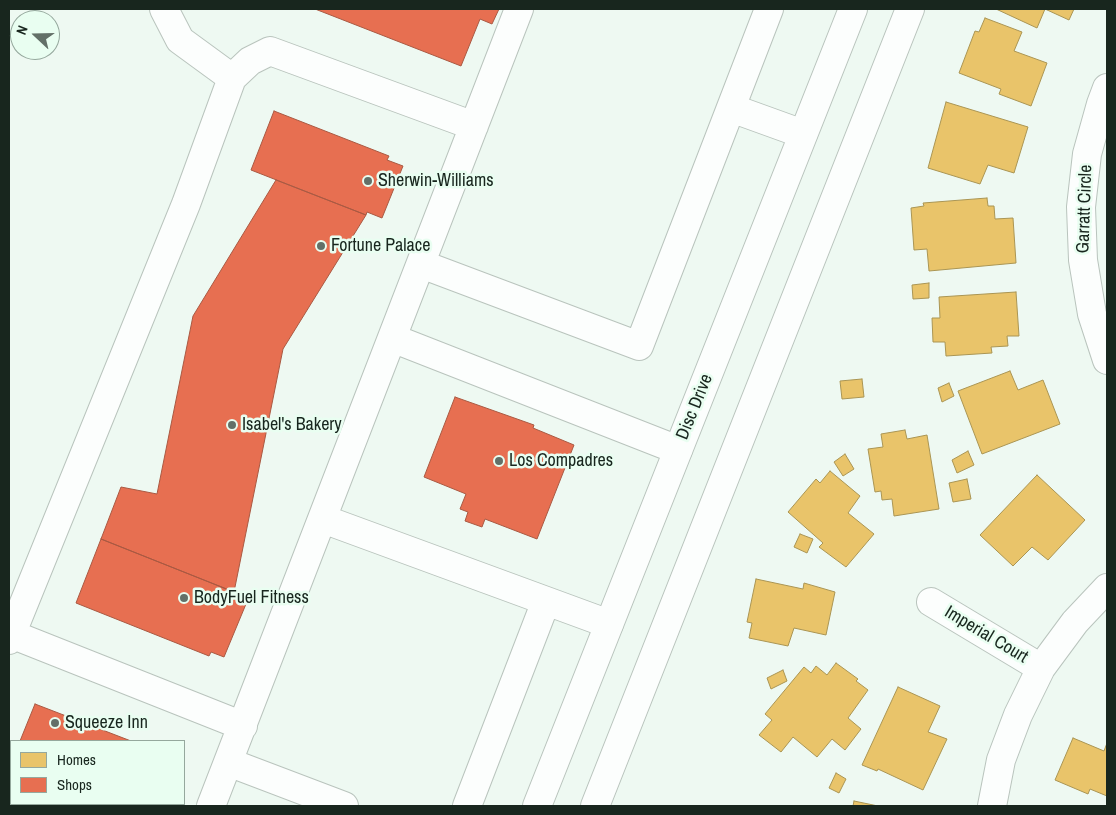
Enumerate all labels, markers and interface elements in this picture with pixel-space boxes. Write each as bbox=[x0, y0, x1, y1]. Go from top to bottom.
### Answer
north arrow bbox=[10, 10, 60, 60]
text: N bbox=[12, 23, 32, 37]
street label: Garratt Circle bbox=[1073, 164, 1097, 254]
place label: Sherwin-Williams bbox=[378, 170, 494, 192]
marker: Sherwin-Williams bbox=[362, 175, 374, 187]
place label: Fortune Palace bbox=[331, 235, 430, 257]
marker: Fortune Palace bbox=[315, 240, 327, 252]
street label: Disc Drive bbox=[672, 371, 718, 443]
place label: Isabel's Bakery bbox=[242, 414, 342, 436]
marker: Isabel's Bakery bbox=[226, 419, 238, 431]
place label: Los Compadres bbox=[509, 450, 613, 472]
marker: Los Compadres bbox=[493, 455, 505, 467]
place label: BodyFuel Fitness bbox=[194, 587, 309, 609]
marker: BodyFuel Fitness bbox=[178, 592, 190, 604]
street label: Imperial Court bbox=[940, 602, 1032, 668]
place label: Squeeze Inn bbox=[65, 712, 148, 734]
marker: Squeeze Inn bbox=[49, 717, 61, 729]
legend bbox=[10, 740, 185, 805]
text: Homes bbox=[57, 749, 96, 770]
text: Shops bbox=[57, 774, 92, 795]

